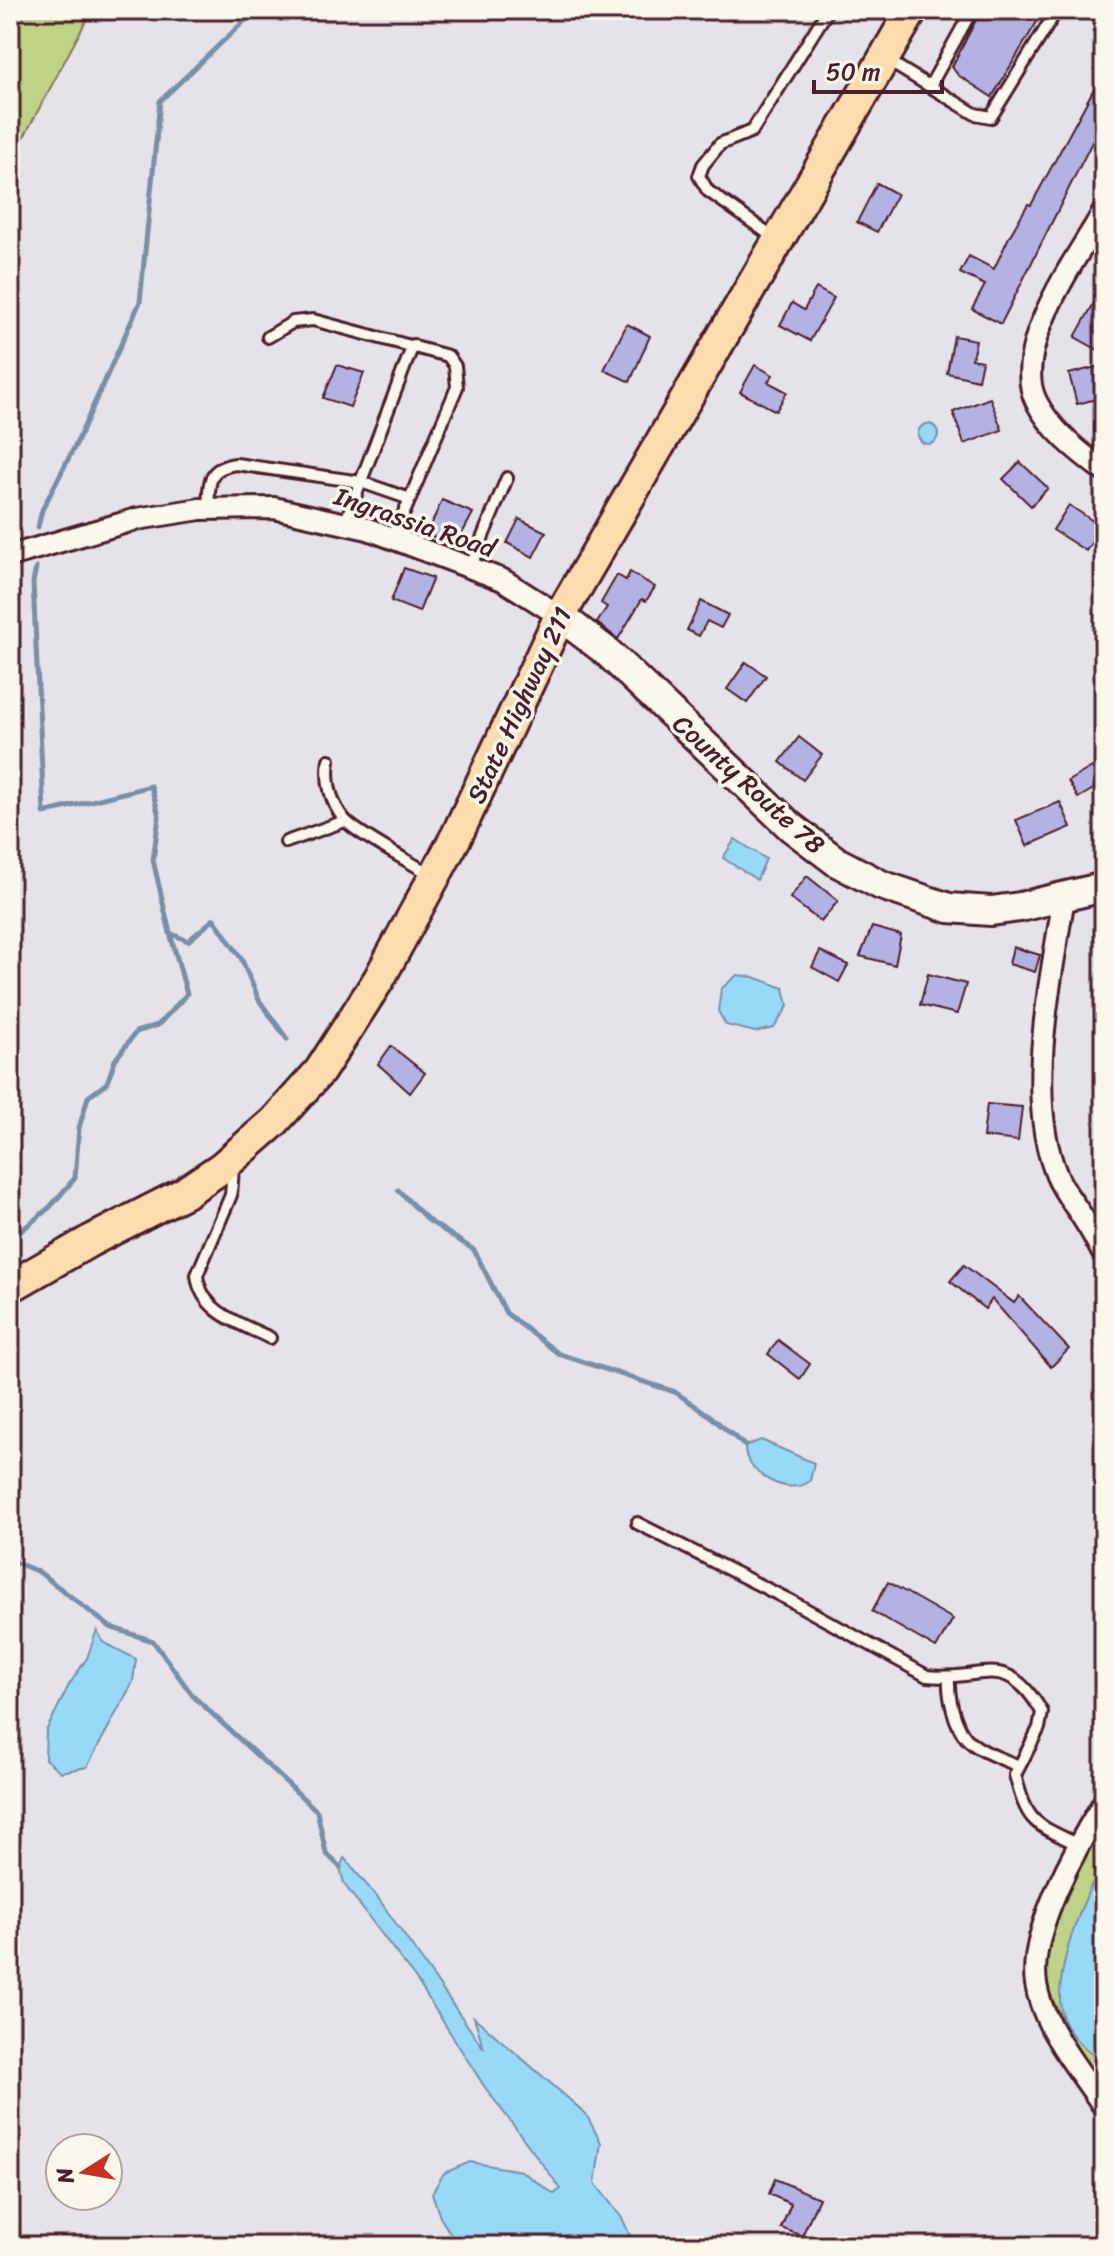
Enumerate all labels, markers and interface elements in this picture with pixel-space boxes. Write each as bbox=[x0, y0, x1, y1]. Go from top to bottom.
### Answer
scale bar bbox=[814, 44, 942, 94]
text: 50 m bbox=[826, 51, 881, 93]
street label: Ingrassia Road bbox=[327, 473, 504, 572]
street label: State Highway 211 bbox=[453, 599, 585, 811]
street label: County Route 78 bbox=[662, 702, 836, 866]
north arrow bbox=[44, 2132, 124, 2212]
text: N bbox=[44, 2164, 86, 2188]

